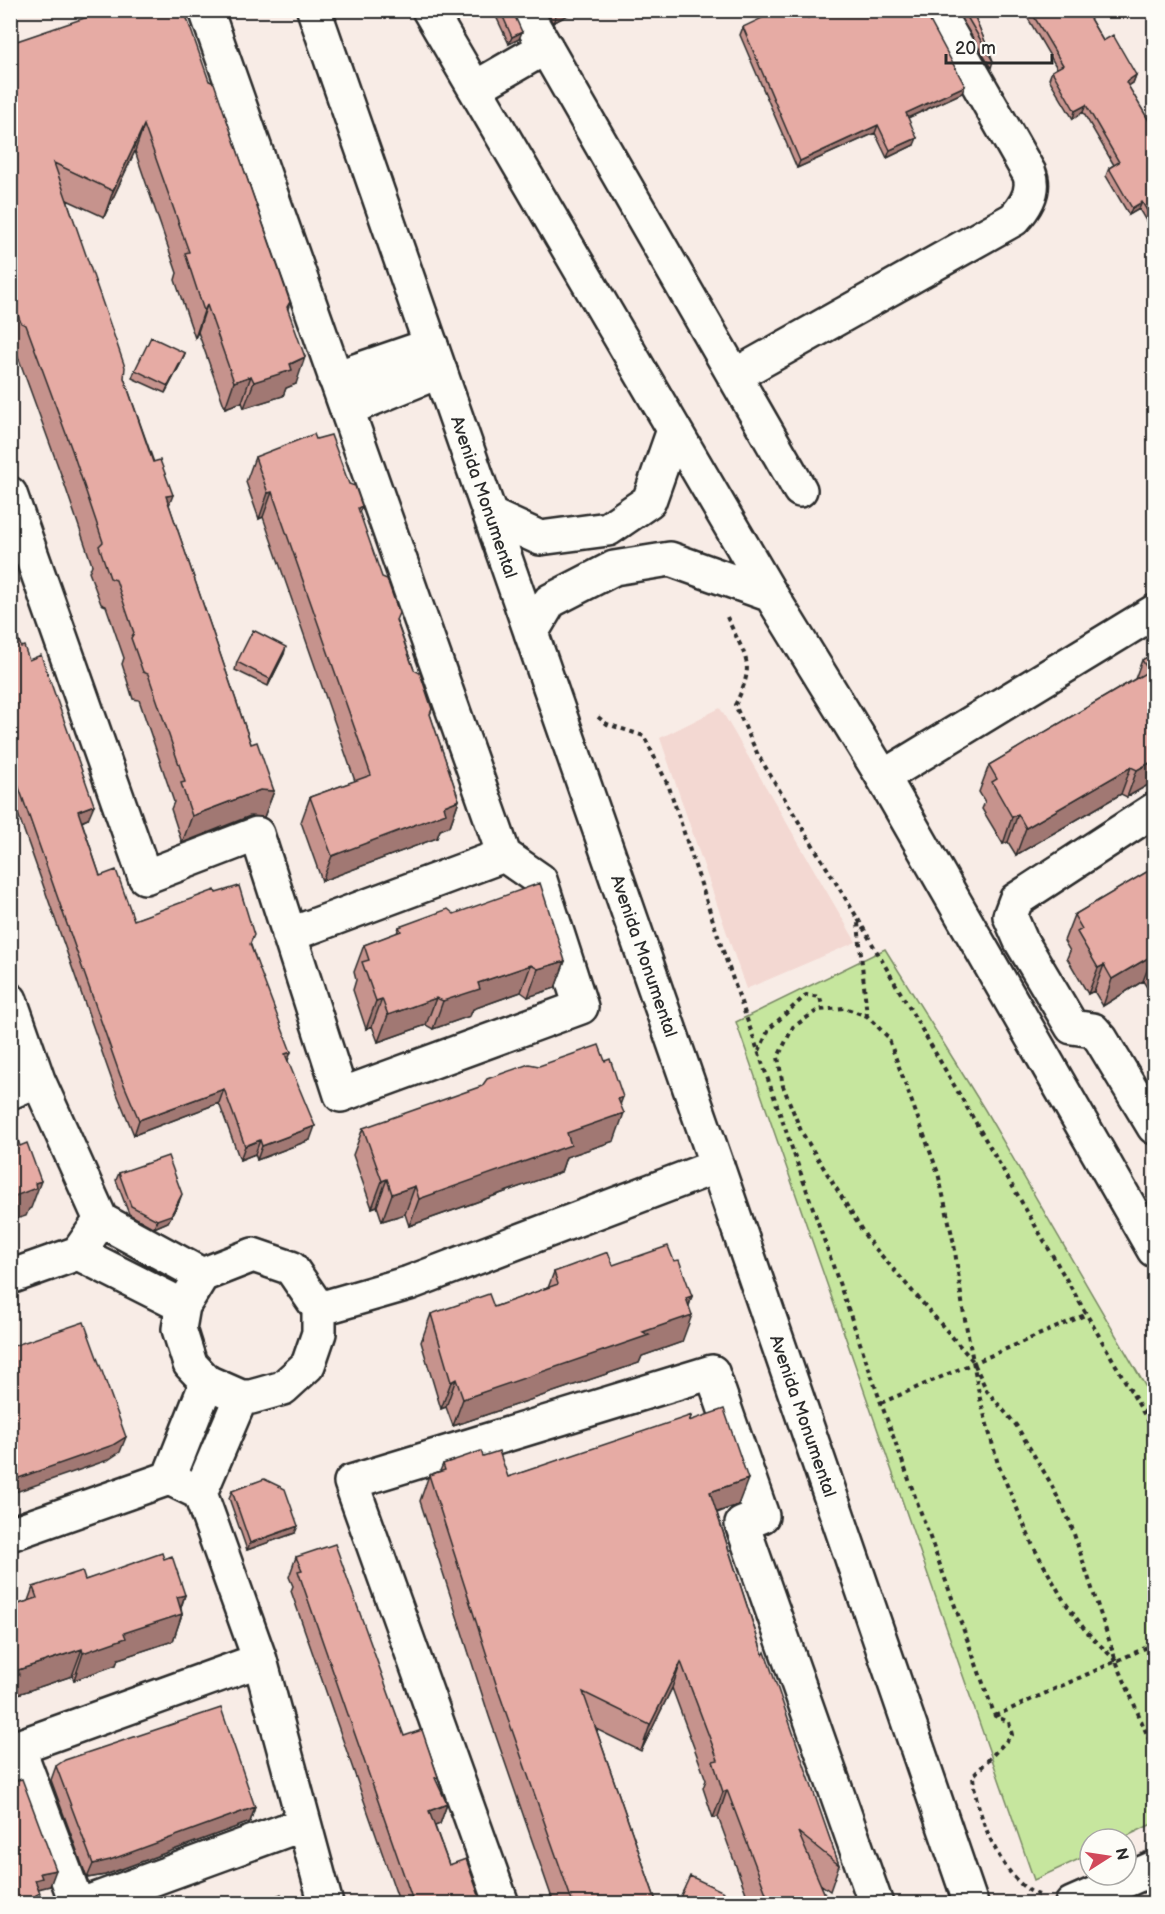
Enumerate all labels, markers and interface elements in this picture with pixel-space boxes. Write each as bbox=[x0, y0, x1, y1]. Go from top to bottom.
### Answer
scale bar bbox=[946, 27, 1052, 65]
text: 20 m bbox=[955, 38, 996, 59]
street label: Avenida Monumental bbox=[446, 413, 521, 581]
street label: Avenida Monumental bbox=[606, 872, 681, 1040]
street label: Avenida Monumental bbox=[765, 1332, 840, 1500]
north arrow bbox=[1078, 1827, 1138, 1887]
text: N bbox=[1111, 1846, 1132, 1862]

